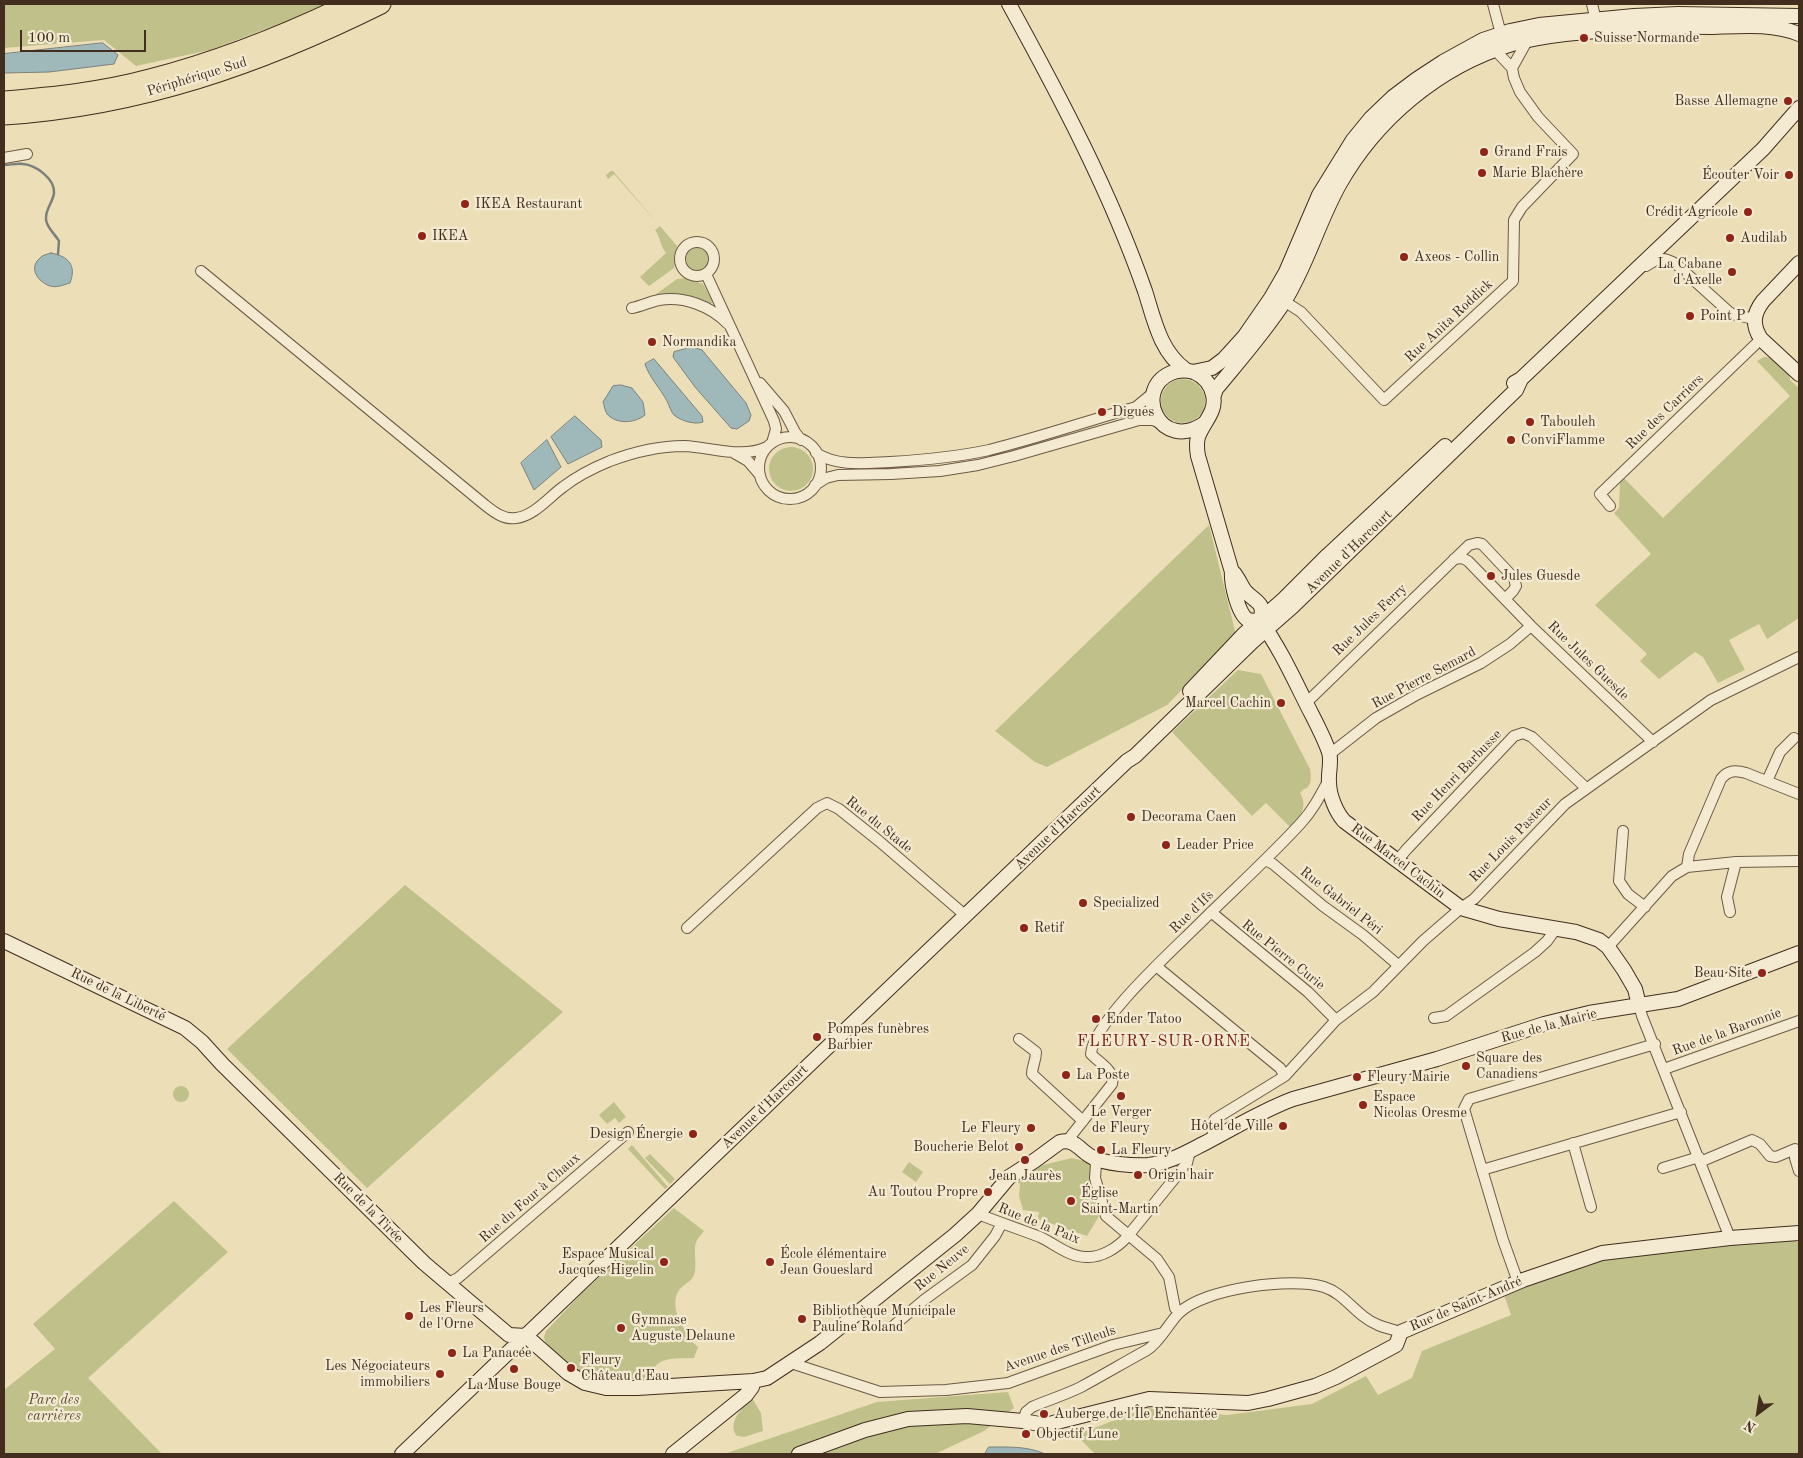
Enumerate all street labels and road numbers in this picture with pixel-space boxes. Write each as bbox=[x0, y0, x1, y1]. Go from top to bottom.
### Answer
street label: Périphérique Sud bbox=[145, 54, 249, 100]
street label: Rue Anita Roddick bbox=[1401, 276, 1497, 366]
street label: Rue des Carriers bbox=[1623, 371, 1707, 453]
street label: Avenue d'Harcourt bbox=[1302, 506, 1396, 598]
street label: Rue Jules Ferry bbox=[1329, 580, 1411, 660]
street label: Rue Jules Guesde bbox=[1544, 618, 1632, 704]
street label: Rue Pierre Semard bbox=[1369, 643, 1479, 713]
street label: Rue Henri Barbusse bbox=[1409, 726, 1505, 826]
street label: Avenue d'Harcourt bbox=[1011, 782, 1105, 874]
street label: Rue du Stade bbox=[842, 793, 916, 857]
street label: Rue Louis Pasteur bbox=[1466, 794, 1556, 886]
street label: Rue Marcel Cachin bbox=[1347, 820, 1449, 902]
street label: Rue Gabriel Péri bbox=[1296, 863, 1386, 939]
street label: Rue d'Ifs bbox=[1166, 887, 1218, 937]
street label: Rue Pierre Curie bbox=[1238, 916, 1328, 994]
street label: Rue de la Liberté bbox=[68, 965, 168, 1025]
street label: Rue de la Baronnie bbox=[1670, 1004, 1784, 1060]
street label: Rue de la Mairie bbox=[1499, 1005, 1599, 1047]
street label: Avenue d'Harcourt bbox=[718, 1061, 812, 1153]
street label: Rue du Four à Chaux bbox=[476, 1149, 584, 1247]
street label: Rue de la Tirée bbox=[329, 1169, 407, 1247]
street label: Rue de la Paix bbox=[996, 1200, 1082, 1248]
street label: Rue Neuve bbox=[911, 1241, 973, 1295]
street label: Rue de Saint-André bbox=[1407, 1273, 1525, 1335]
street label: Avenue des Tilleuls bbox=[1002, 1322, 1118, 1376]

